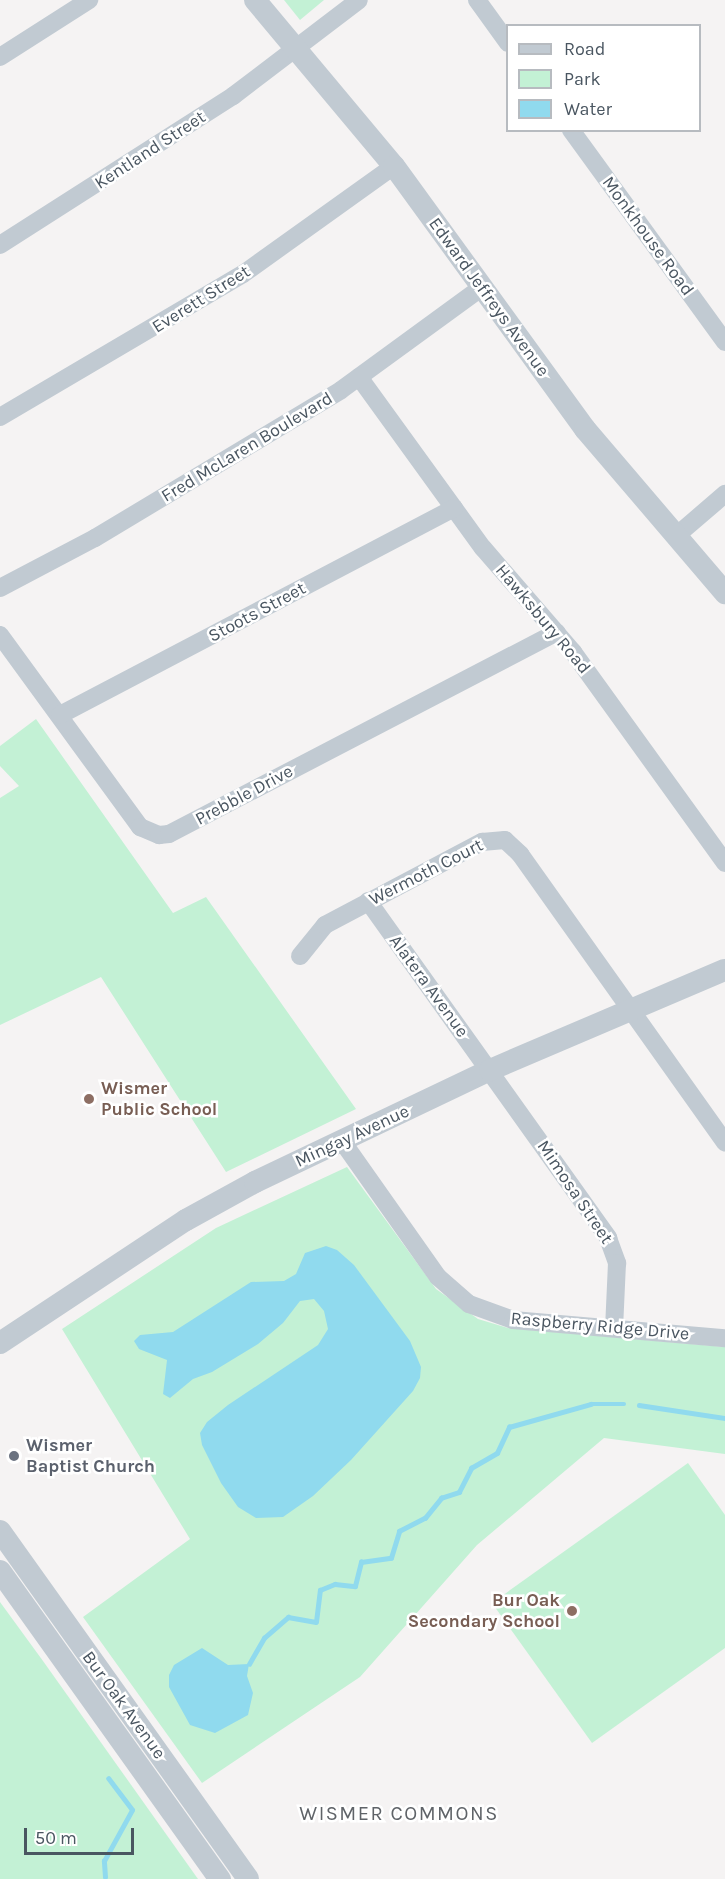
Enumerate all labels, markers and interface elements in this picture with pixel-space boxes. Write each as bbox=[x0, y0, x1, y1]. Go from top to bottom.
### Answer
legend bbox=[506, 24, 701, 132]
text: Road bbox=[564, 38, 605, 60]
text: Park bbox=[564, 68, 601, 90]
text: Water bbox=[564, 98, 612, 120]
street label: Kentland Street bbox=[90, 106, 210, 194]
street label: Monkhouse Road bbox=[598, 172, 698, 300]
street label: Edward Jeffreys Avenue bbox=[424, 213, 554, 381]
street label: Everett Street bbox=[148, 260, 254, 338]
street label: Fred McLaren Boulevard bbox=[157, 387, 337, 507]
street label: Hawksbury Road bbox=[491, 560, 595, 678]
street label: Stoots Street bbox=[205, 577, 309, 647]
street label: Prebble Drive bbox=[191, 760, 297, 830]
street label: Wermoth Court bbox=[365, 834, 487, 910]
street label: Alatera Avenue bbox=[385, 931, 473, 1041]
place label: Wismer Public School bbox=[101, 1078, 217, 1120]
marker: Wismer Public School bbox=[82, 1092, 96, 1106]
street label: Mingay Avenue bbox=[292, 1100, 412, 1172]
street label: Mimosa Street bbox=[532, 1136, 618, 1248]
street label: Raspberry Ridge Drive bbox=[510, 1307, 690, 1345]
place label: Wismer Baptist Church bbox=[26, 1435, 155, 1478]
marker: Wismer Baptist Church bbox=[7, 1449, 21, 1463]
place label: Bur Oak Secondary School bbox=[408, 1590, 560, 1632]
marker: Bur Oak Secondary School bbox=[565, 1604, 579, 1618]
street label: Bur Oak Avenue bbox=[78, 1647, 170, 1763]
district label: WISMER COMMONS bbox=[299, 1801, 499, 1825]
scale bar bbox=[27, 1816, 136, 1854]
text: 50 m bbox=[35, 1827, 77, 1849]

